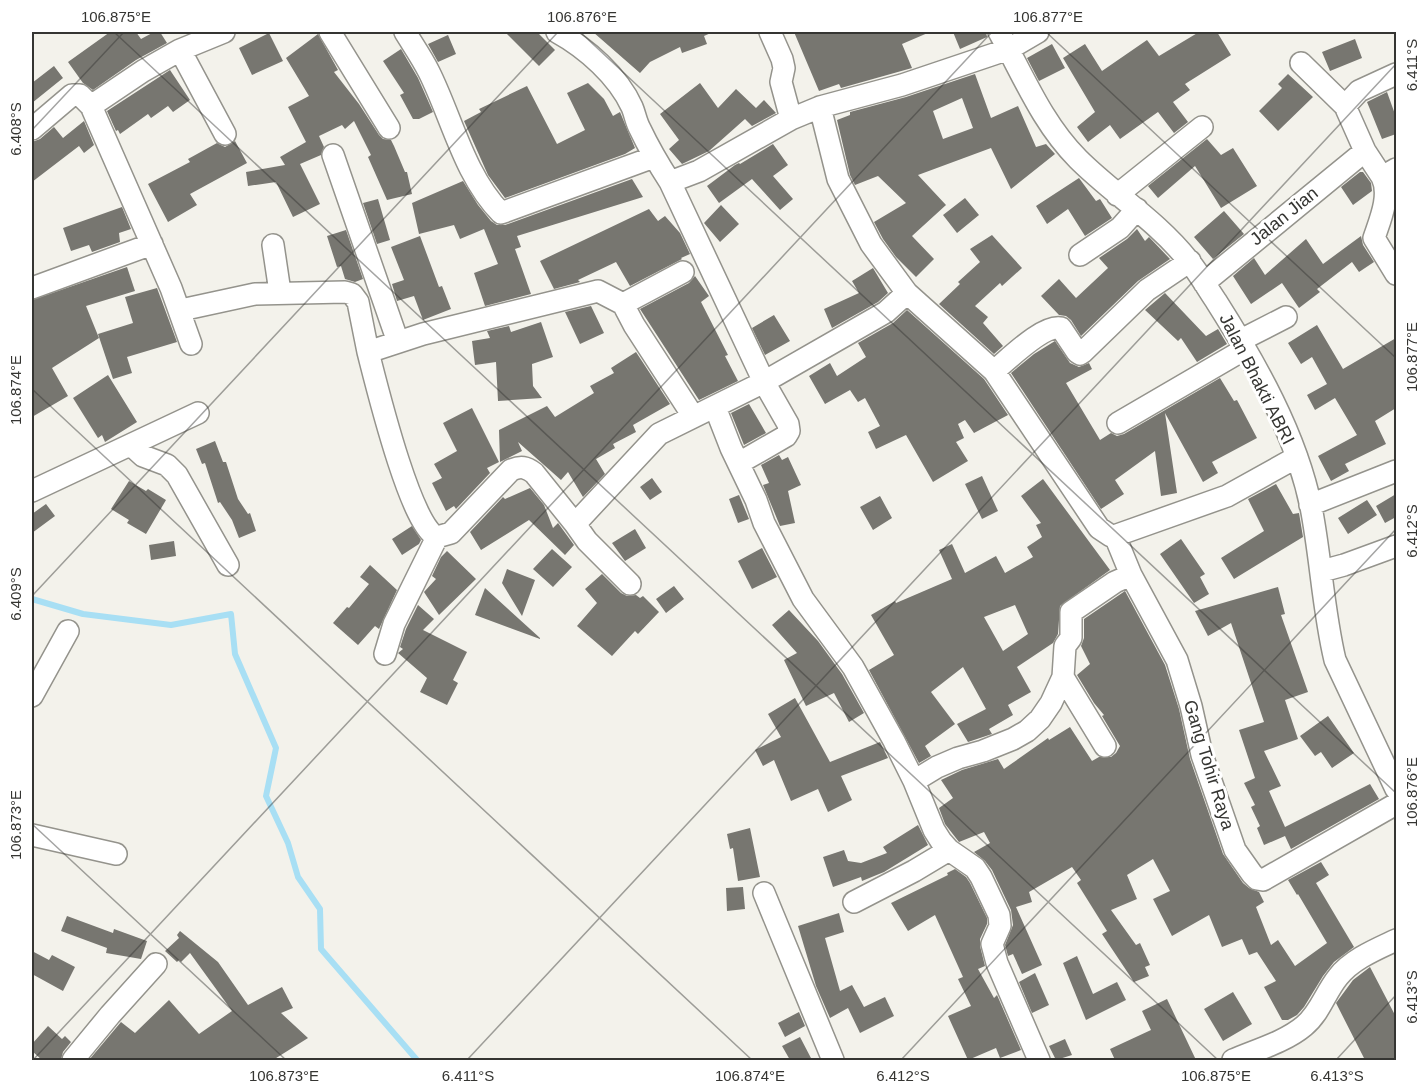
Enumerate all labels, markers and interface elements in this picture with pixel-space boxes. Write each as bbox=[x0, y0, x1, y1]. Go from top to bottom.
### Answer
text: 106.875°E bbox=[81, 8, 151, 25]
text: 106.876°E bbox=[547, 8, 617, 25]
text: 106.877°E bbox=[1013, 8, 1083, 25]
text: 6.411°S bbox=[1403, 39, 1420, 91]
text: 6.408°S bbox=[7, 102, 24, 156]
street label: Jalan Jian bbox=[1246, 183, 1322, 249]
street label: Jalan Bhakti ABRI bbox=[1215, 310, 1299, 448]
text: 106.877°E bbox=[1403, 322, 1420, 392]
text: 106.874°E bbox=[7, 355, 24, 425]
text: 6.412°S bbox=[1403, 504, 1420, 558]
text: 6.409°S bbox=[7, 567, 24, 621]
street label: Gang Tohir Raya bbox=[1180, 698, 1239, 833]
text: 106.876°E bbox=[1403, 757, 1420, 827]
text: 106.873°E bbox=[7, 790, 24, 860]
text: 6.413°S bbox=[1403, 970, 1420, 1024]
text: 106.873°E bbox=[249, 1067, 319, 1084]
text: 6.411°S bbox=[442, 1067, 494, 1084]
text: 106.874°E bbox=[715, 1067, 785, 1084]
text: 6.412°S bbox=[876, 1067, 930, 1084]
text: 106.875°E bbox=[1181, 1067, 1251, 1084]
text: 6.413°S bbox=[1310, 1067, 1364, 1084]

